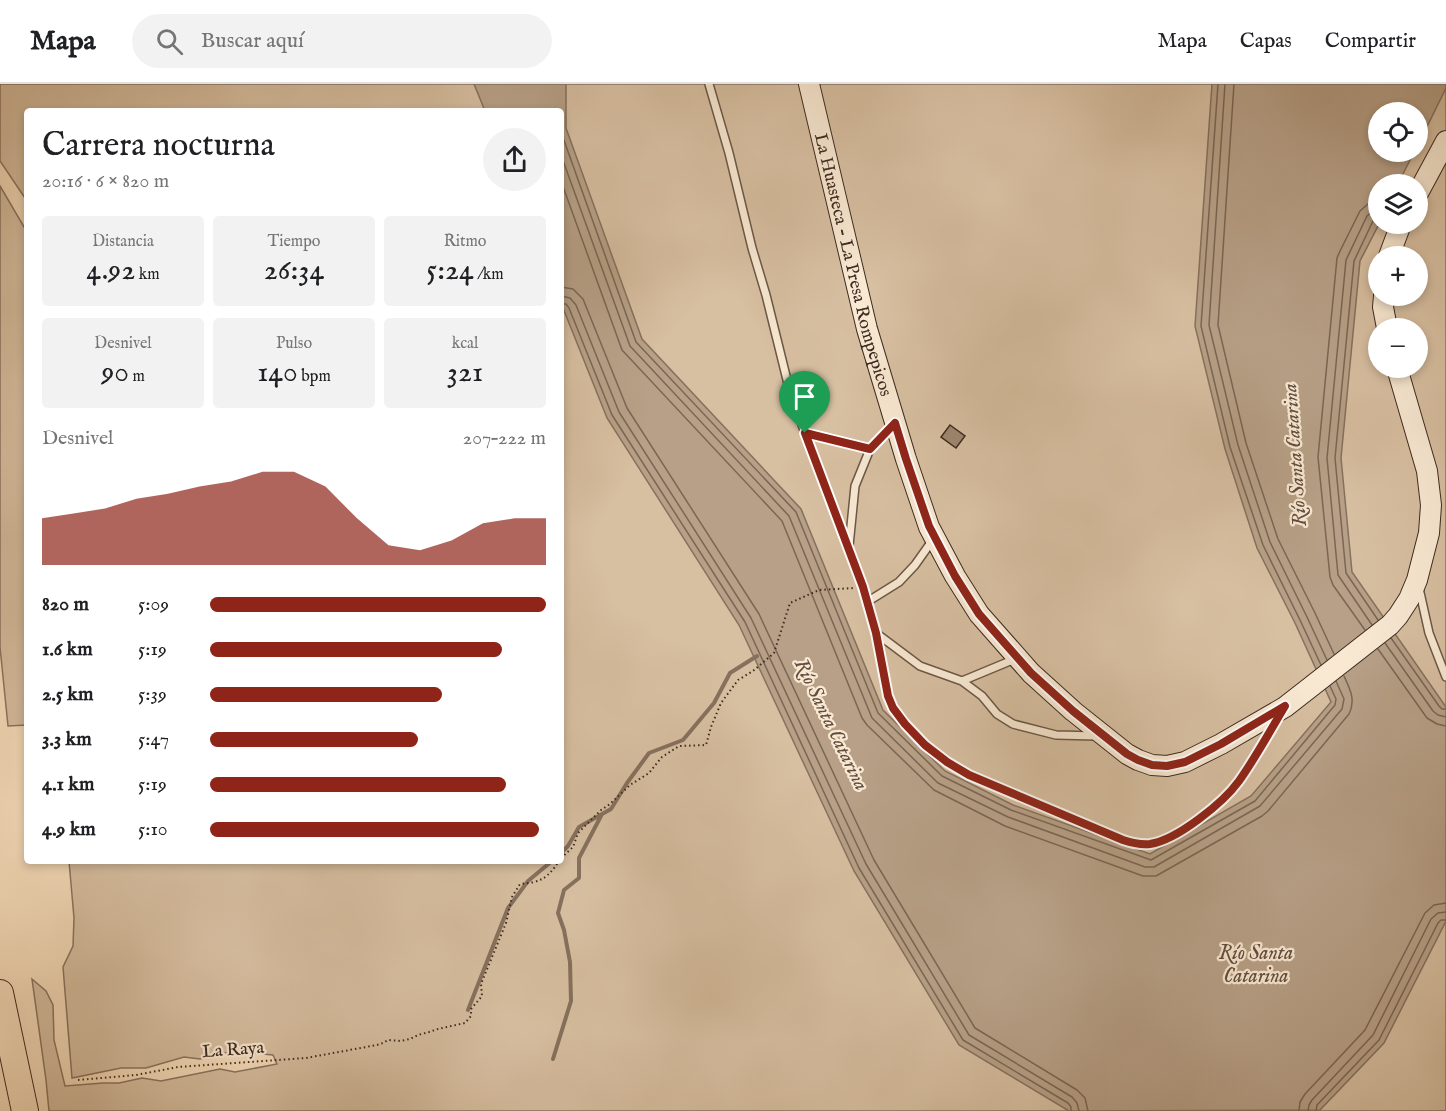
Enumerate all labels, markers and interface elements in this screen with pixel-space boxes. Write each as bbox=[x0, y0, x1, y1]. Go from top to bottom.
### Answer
search box bbox=[132, 14, 552, 68]
text: Mapa bbox=[30, 24, 96, 59]
icon: search bbox=[153, 25, 186, 58]
text: Buscar aquí bbox=[201, 27, 304, 55]
text: Mapa bbox=[1158, 28, 1207, 55]
text: Capas bbox=[1240, 28, 1292, 55]
text: Compartir bbox=[1325, 28, 1416, 55]
map controls bbox=[1368, 102, 1428, 378]
button: locate bbox=[1368, 102, 1428, 162]
text: Carrera nocturna bbox=[42, 125, 275, 167]
button: share bbox=[483, 128, 546, 191]
street label: La Huasteca - La Presa Rompepicos bbox=[808, 131, 897, 399]
text: 20:16 · 6 × 820 m bbox=[42, 169, 169, 194]
button: layers bbox=[1368, 174, 1428, 234]
text: Distancia bbox=[92, 232, 154, 252]
text: Tiempo bbox=[268, 232, 320, 252]
text: Ritmo bbox=[444, 232, 486, 252]
button: + bbox=[1368, 246, 1428, 306]
text: 4.92 bbox=[86, 252, 135, 290]
text: 26:34 bbox=[264, 252, 324, 290]
text: 5:24 bbox=[426, 252, 474, 290]
text: km bbox=[135, 265, 160, 285]
text: /km bbox=[474, 265, 504, 285]
button: − bbox=[1368, 318, 1428, 378]
text: Desnivel bbox=[94, 334, 152, 354]
text: Pulso bbox=[276, 334, 312, 354]
text: kcal bbox=[452, 334, 478, 354]
text: 90 bbox=[101, 354, 129, 392]
text: 140 bbox=[257, 354, 298, 392]
text: 321 bbox=[447, 354, 483, 392]
text: m bbox=[129, 367, 145, 387]
text: bpm bbox=[298, 367, 331, 387]
pin bbox=[779, 371, 830, 433]
icon: arrive bbox=[788, 380, 821, 413]
water label: Río Santa Catarina bbox=[1278, 382, 1313, 527]
text: Desnivel bbox=[42, 426, 114, 451]
text: 207–222 m bbox=[463, 426, 546, 451]
text: 820 m bbox=[42, 592, 89, 617]
text: 5:09 bbox=[138, 592, 169, 617]
text: 1.6 km bbox=[42, 637, 93, 662]
text: 5:19 bbox=[138, 637, 167, 662]
water label: Río Santa Catarina bbox=[788, 655, 873, 795]
text: 2.5 km bbox=[42, 682, 93, 707]
text: 5:39 bbox=[138, 682, 167, 707]
text: 3.3 km bbox=[42, 727, 92, 752]
text: 5:47 bbox=[138, 727, 169, 752]
text: 4.1 km bbox=[42, 772, 95, 797]
text: 5:19 bbox=[138, 772, 167, 797]
text: 4.9 km bbox=[42, 817, 96, 842]
text: 5:10 bbox=[138, 817, 168, 842]
water label: Río Santa Catarina bbox=[1219, 941, 1293, 989]
street label: La Raya bbox=[201, 1037, 265, 1064]

